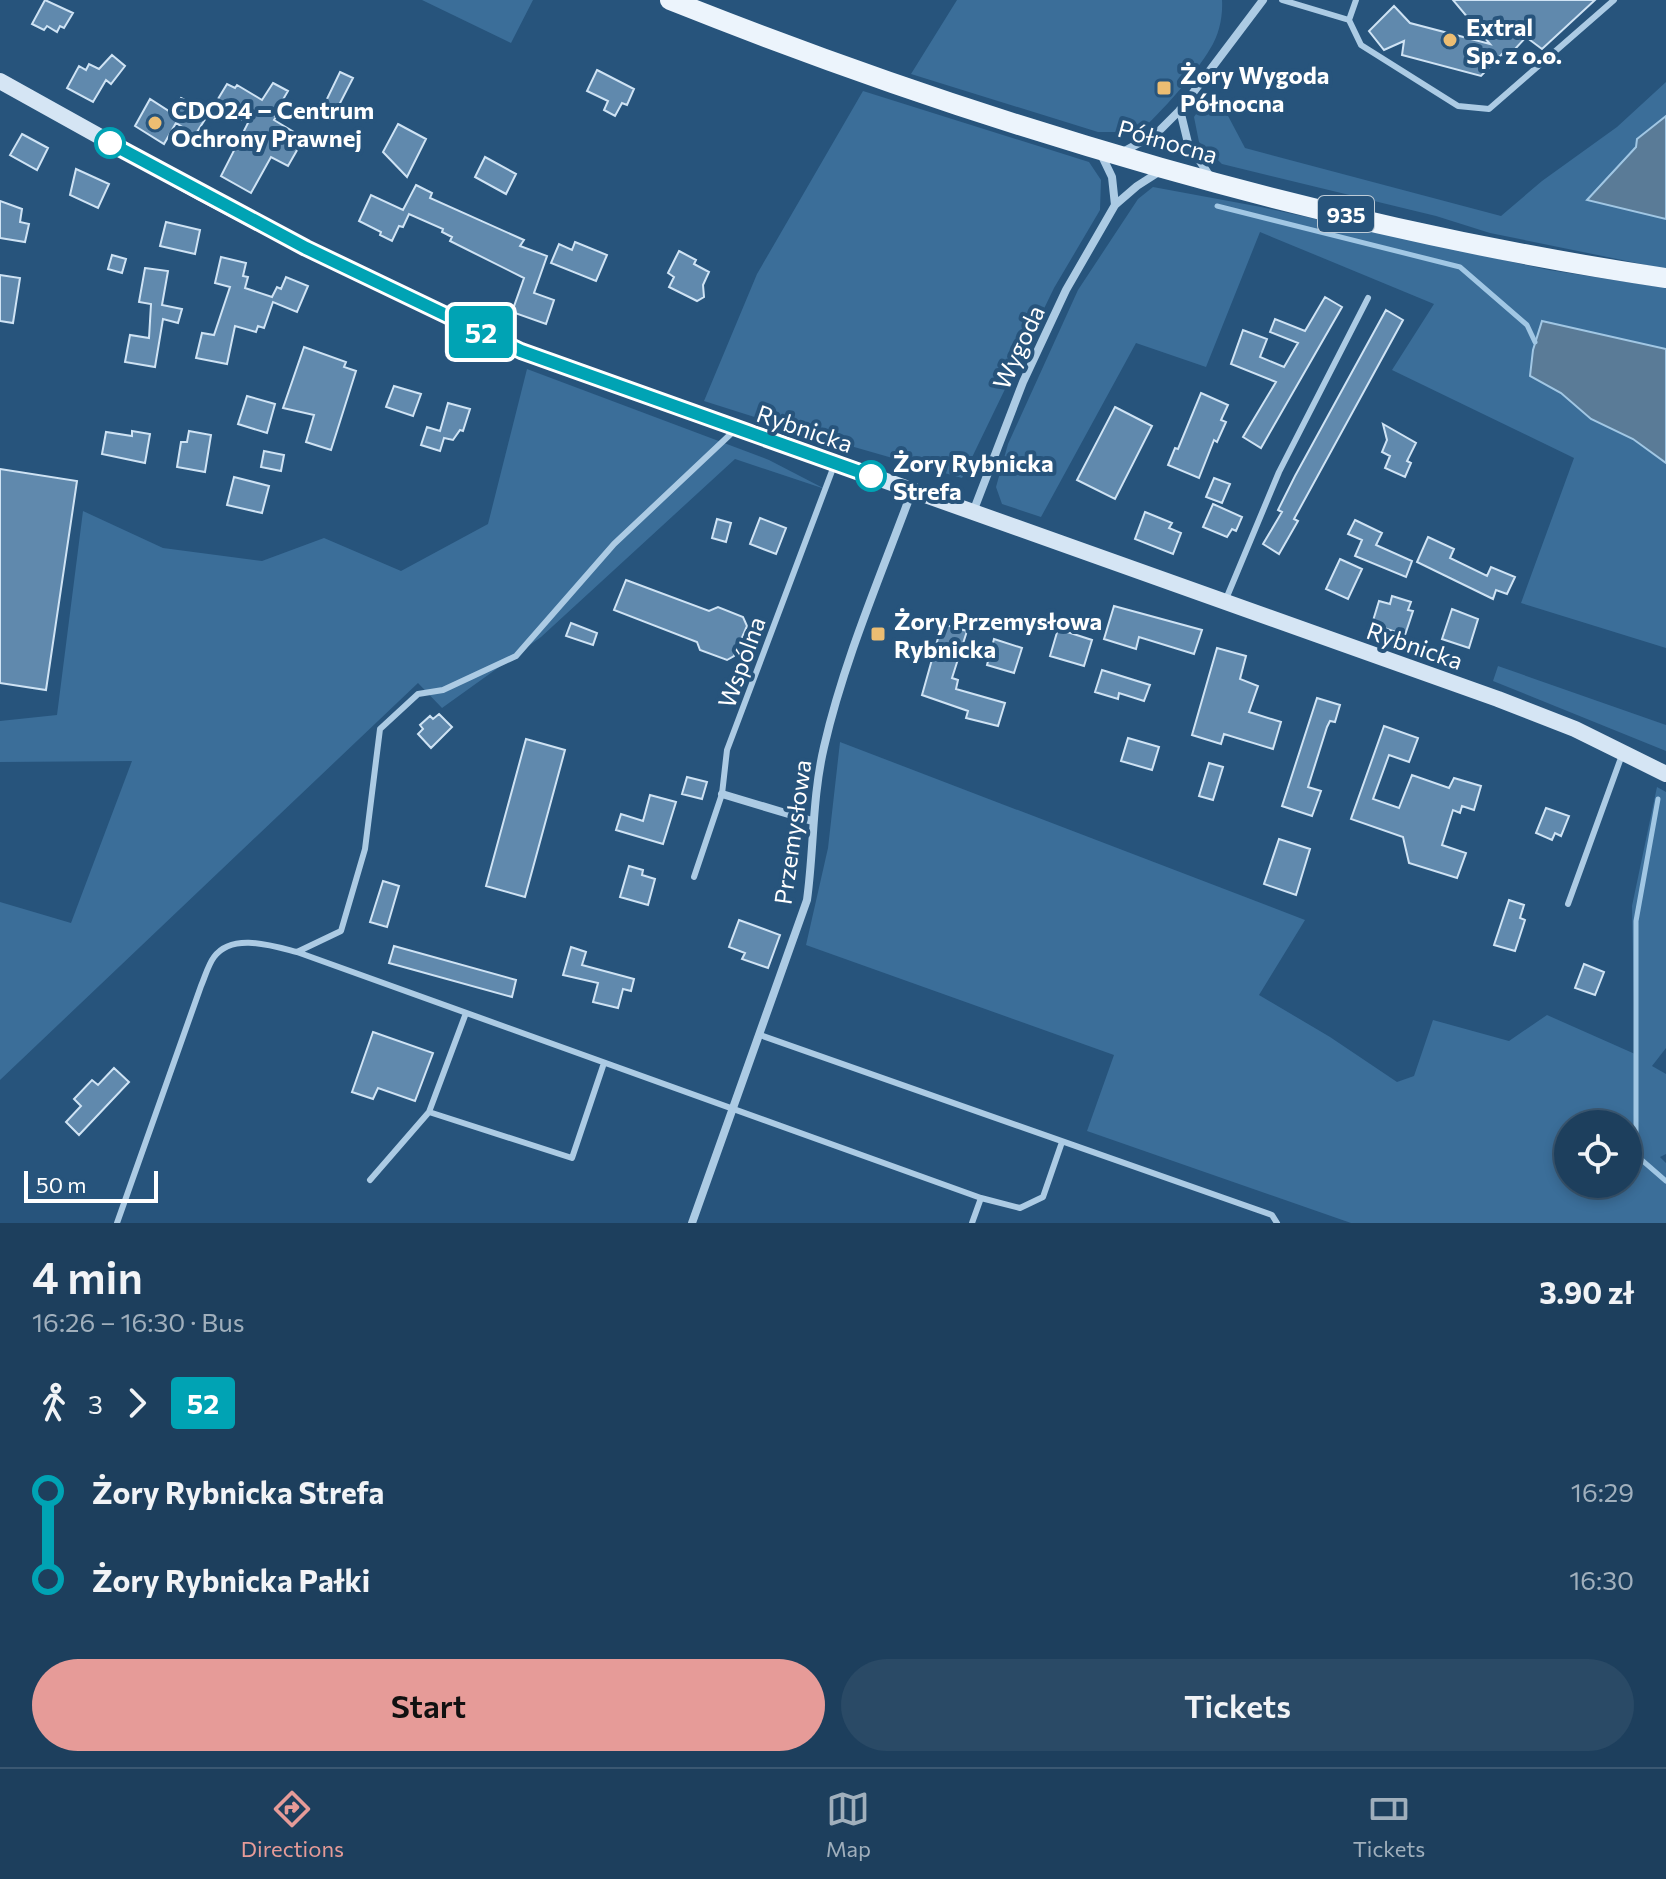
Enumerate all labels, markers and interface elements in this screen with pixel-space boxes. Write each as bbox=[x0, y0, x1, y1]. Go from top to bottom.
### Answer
place label: Extral Sp. z o.o. bbox=[1466, 12, 1562, 69]
marker: Extral Sp. z o.o. bbox=[1441, 31, 1459, 49]
place label: Żory Wygoda Północna bbox=[1180, 60, 1330, 117]
marker: Żory Wygoda Północna bbox=[1155, 79, 1173, 97]
place label: CDO24 – Centrum Ochrony Prawnej bbox=[171, 95, 374, 152]
street label: Północna bbox=[1115, 113, 1221, 169]
marker: CDO24 – Centrum Ochrony Prawnej bbox=[146, 114, 164, 132]
unlabelled marker bbox=[95, 128, 125, 158]
road number: 935 bbox=[1318, 196, 1374, 232]
street label: Wygoda bbox=[986, 300, 1050, 394]
line badge: 52 bbox=[445, 306, 517, 358]
text: 52 bbox=[465, 315, 497, 349]
street label: Rybnicka bbox=[753, 398, 857, 458]
place label: Żory Rybnicka Strefa bbox=[893, 448, 1054, 505]
marker: Żory Rybnicka Strefa bbox=[856, 461, 886, 491]
place label: Żory Przemysłowa Rybnicka bbox=[894, 606, 1102, 663]
street label: Wspólna bbox=[711, 613, 771, 711]
street label: Rybnicka bbox=[1363, 615, 1467, 675]
marker: Żory Przemysłowa Rybnicka bbox=[869, 625, 887, 643]
street label: Przemysłowa bbox=[767, 758, 817, 906]
map controls bbox=[1554, 1110, 1642, 1198]
button: locate bbox=[1554, 1110, 1642, 1198]
scale bar bbox=[24, 1167, 158, 1203]
text: 50 m bbox=[36, 1171, 86, 1198]
text: 4 min bbox=[32, 1249, 143, 1303]
text: 3.90 zł bbox=[1539, 1273, 1634, 1310]
text: 16:26 – 16:30 · Bus bbox=[32, 1306, 245, 1337]
icon: walk bbox=[32, 1381, 76, 1425]
icon: forward bbox=[115, 1381, 159, 1425]
text: 52 bbox=[187, 1386, 219, 1420]
text: 3 bbox=[88, 1388, 103, 1419]
text: Żory Rybnicka Strefa bbox=[92, 1473, 384, 1510]
text: 16:29 bbox=[1571, 1476, 1634, 1507]
text: Żory Rybnicka Pałki bbox=[92, 1561, 370, 1598]
text: 16:30 bbox=[1569, 1564, 1634, 1595]
button: Start bbox=[32, 1659, 825, 1751]
button: Tickets bbox=[841, 1659, 1634, 1751]
tab: Directions bbox=[241, 1787, 344, 1862]
tab: Map bbox=[826, 1787, 871, 1862]
tab: Tickets bbox=[1353, 1787, 1425, 1862]

